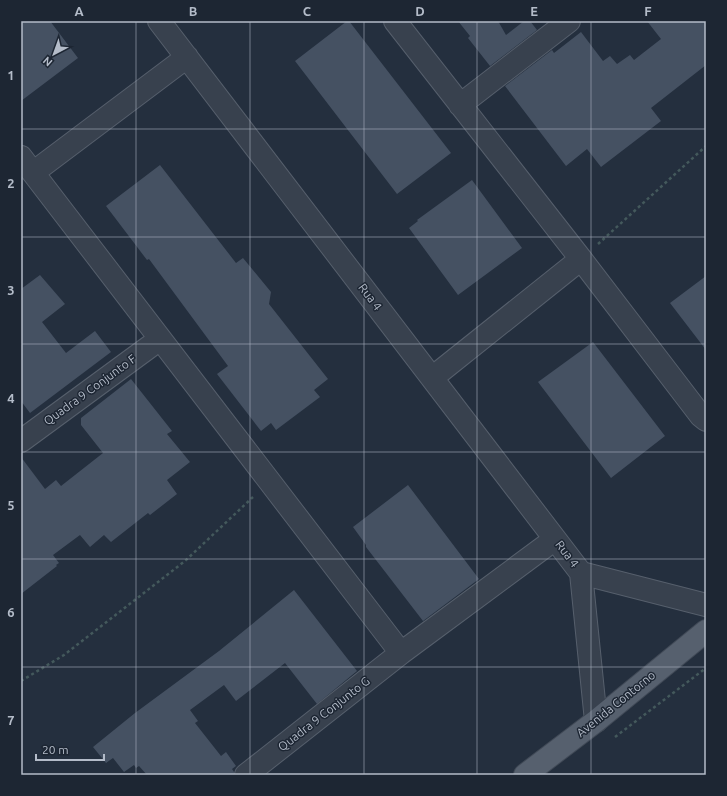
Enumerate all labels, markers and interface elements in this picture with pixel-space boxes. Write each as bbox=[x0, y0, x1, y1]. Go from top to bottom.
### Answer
text: A bbox=[74, 4, 84, 18]
text: B bbox=[189, 4, 198, 18]
text: C bbox=[303, 4, 312, 18]
text: D bbox=[415, 4, 425, 18]
text: E bbox=[530, 4, 538, 18]
text: F bbox=[644, 4, 652, 18]
north arrow bbox=[34, 34, 74, 74]
text: N bbox=[40, 54, 54, 69]
text: 1 bbox=[7, 68, 15, 82]
text: 2 bbox=[7, 176, 15, 190]
street label: Rua 4 bbox=[356, 281, 385, 313]
text: 3 bbox=[7, 283, 15, 297]
street label: Quadra 9 Conjunto F bbox=[41, 352, 138, 427]
text: 4 bbox=[7, 391, 15, 405]
text: 5 bbox=[7, 498, 15, 512]
street label: Rua 4 bbox=[553, 538, 582, 570]
text: 6 bbox=[7, 605, 15, 619]
street label: Avenida Contorno bbox=[574, 668, 658, 739]
street label: Quadra 9 Conjunto G bbox=[275, 674, 372, 753]
text: 7 bbox=[7, 713, 15, 727]
scale bar bbox=[36, 736, 104, 762]
text: 20 m bbox=[42, 743, 69, 756]

